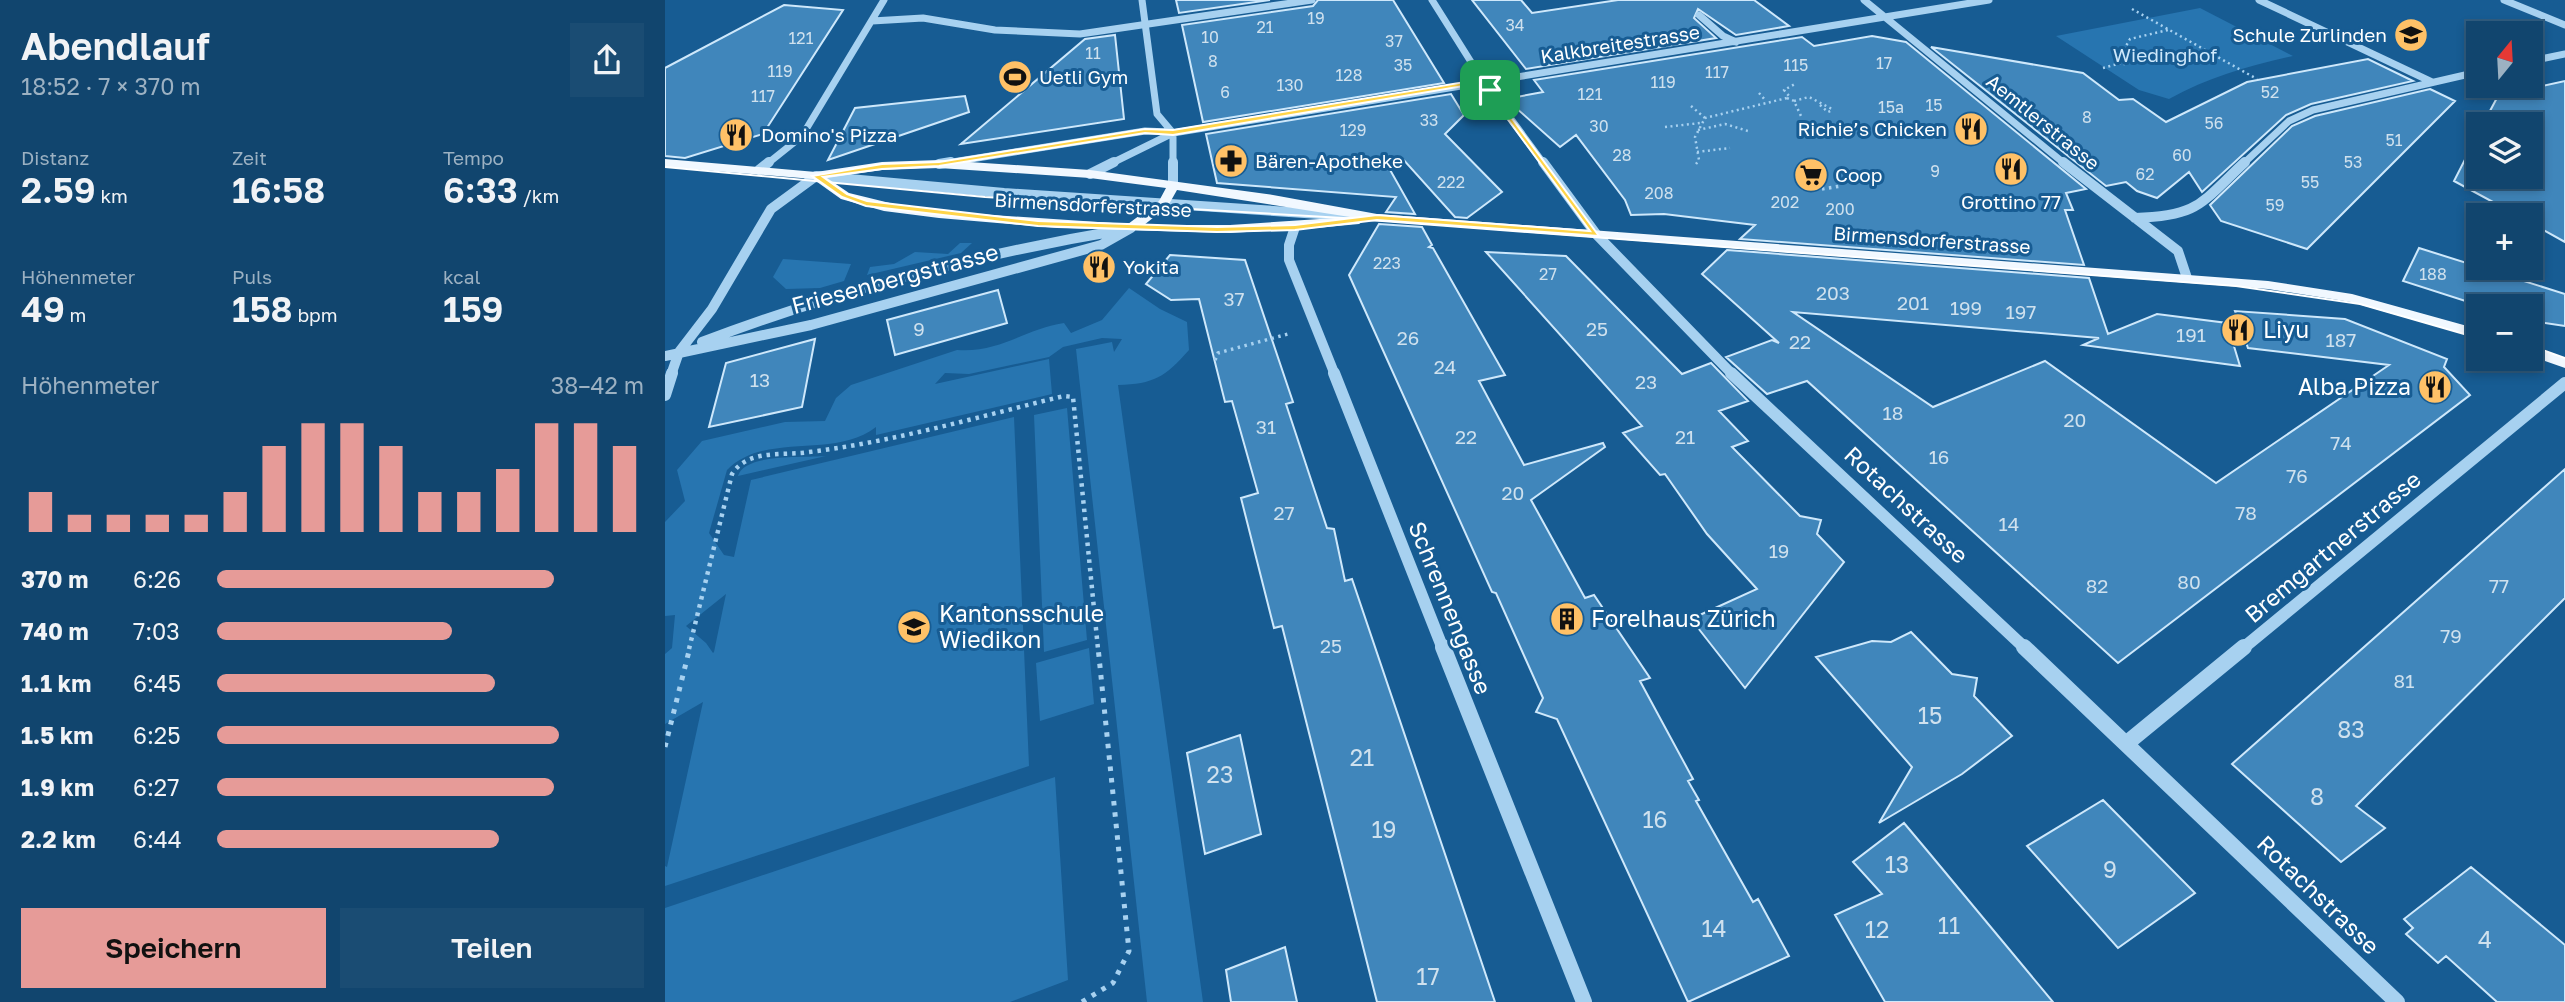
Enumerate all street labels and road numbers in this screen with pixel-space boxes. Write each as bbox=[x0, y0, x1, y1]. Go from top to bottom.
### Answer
street label: Kalkbreitestrasse bbox=[1539, 20, 1701, 67]
street label: Aemtlerstrasse bbox=[1982, 69, 2105, 174]
street label: Birmensdorferstrasse bbox=[994, 188, 1192, 221]
street label: Birmensdorferstrasse bbox=[1833, 221, 2031, 258]
street label: Friesenbergstrasse bbox=[788, 237, 1001, 319]
street label: Rotachstrasse bbox=[1839, 440, 1974, 569]
street label: Bremgartnerstrasse bbox=[2239, 465, 2426, 628]
street label: Schrennengasse bbox=[1403, 517, 1498, 698]
street label: Rotachstrasse bbox=[2252, 829, 2386, 960]

